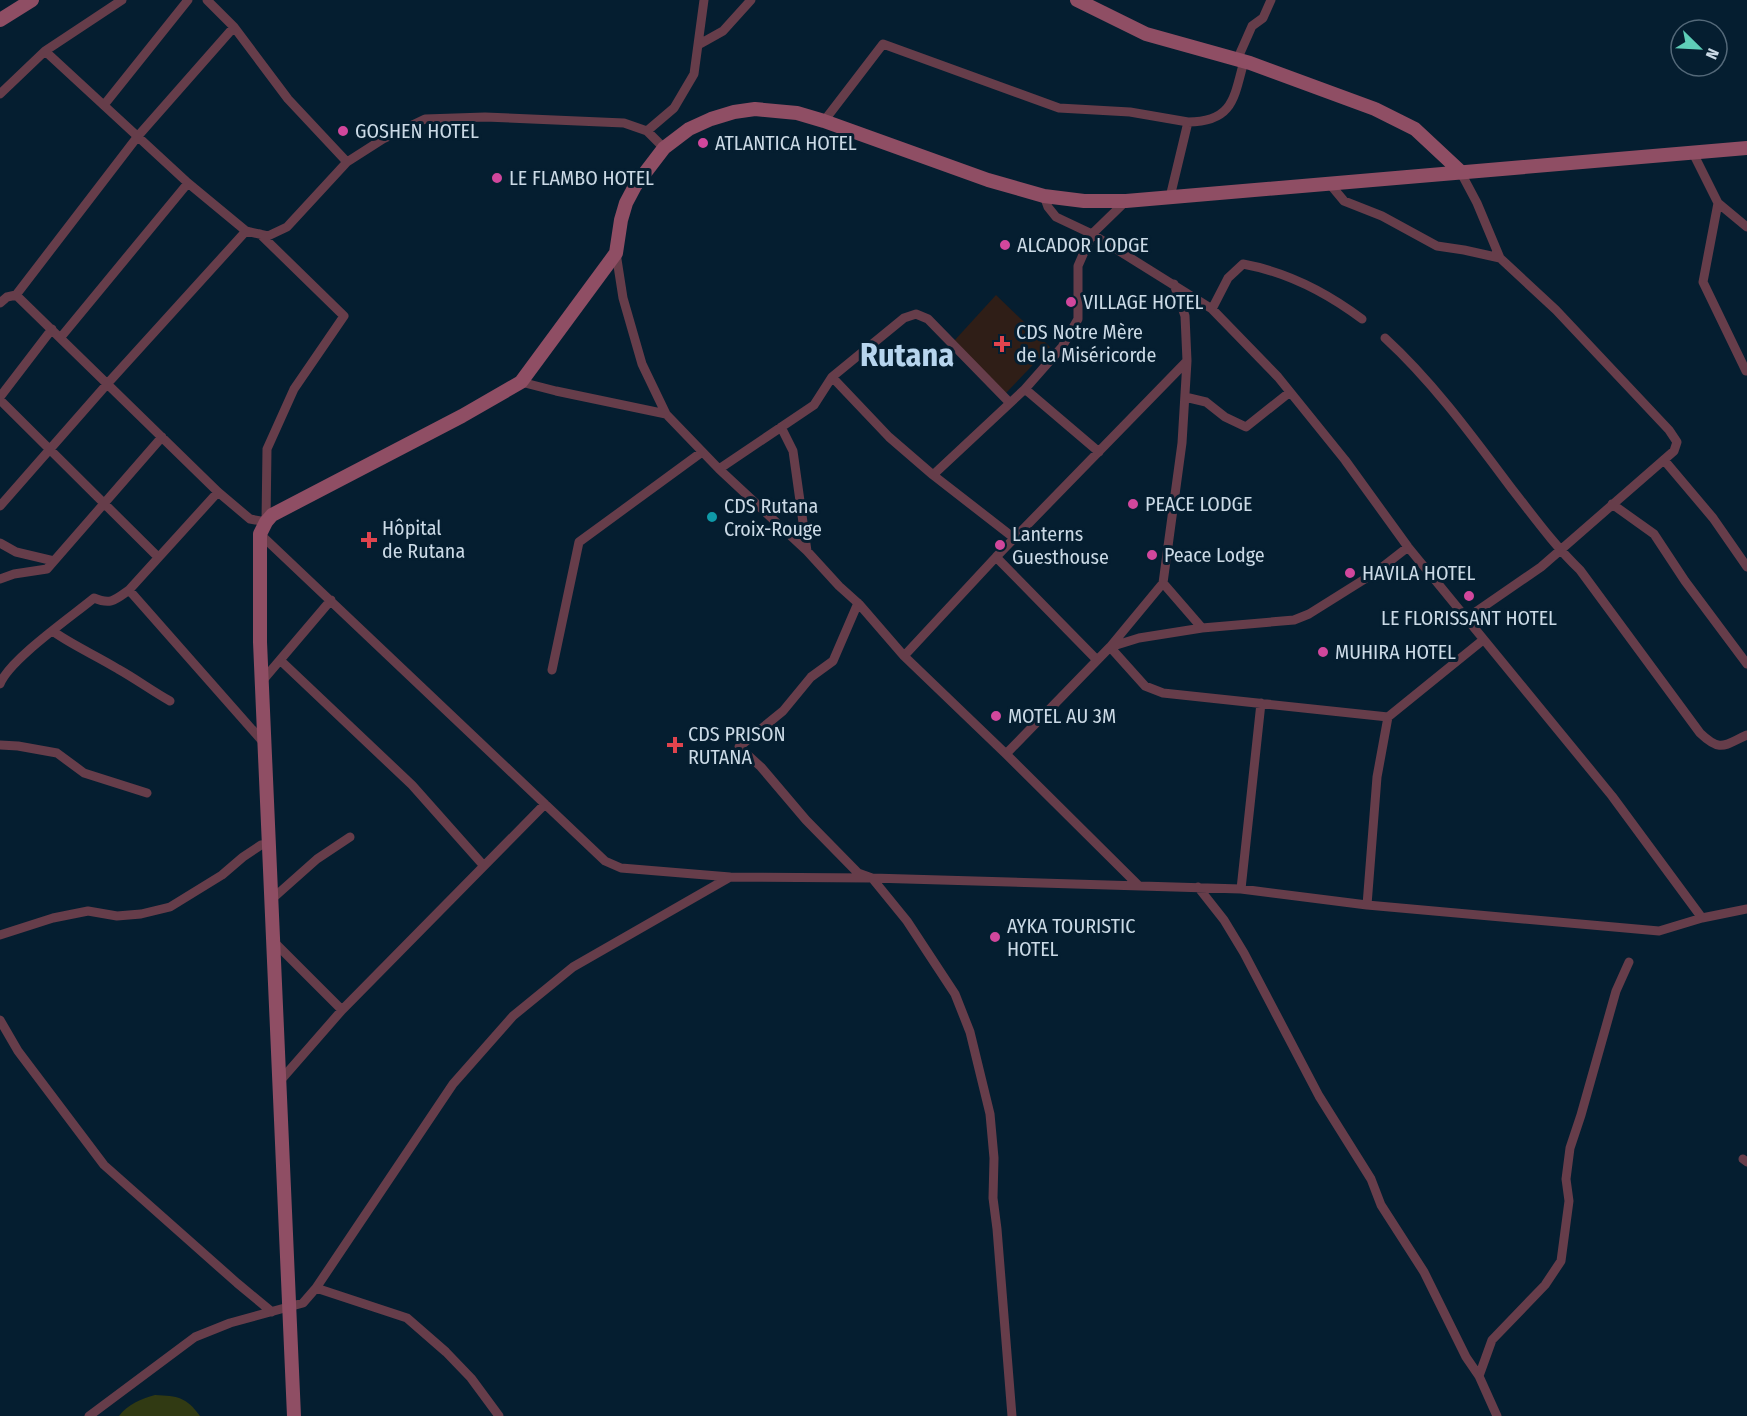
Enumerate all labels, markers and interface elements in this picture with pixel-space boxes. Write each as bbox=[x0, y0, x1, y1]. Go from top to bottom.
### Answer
north arrow bbox=[1669, 18, 1729, 78]
text: N bbox=[1702, 46, 1723, 62]
place label: GOSHEN HOTEL bbox=[355, 119, 479, 143]
marker: GOSHEN HOTEL bbox=[336, 124, 350, 138]
place label: ATLANTICA HOTEL bbox=[715, 131, 857, 155]
marker: ATLANTICA HOTEL bbox=[696, 136, 710, 150]
place label: LE FLAMBO HOTEL bbox=[509, 166, 654, 190]
marker: LE FLAMBO HOTEL bbox=[490, 171, 504, 185]
place label: ALCADOR LODGE bbox=[1017, 233, 1149, 257]
marker: ALCADOR LODGE bbox=[998, 238, 1012, 252]
place label: VILLAGE HOTEL bbox=[1083, 290, 1204, 314]
marker: VILLAGE HOTEL bbox=[1064, 295, 1078, 309]
place label: CDS Notre Mère de la Miséricorde bbox=[1016, 320, 1156, 367]
marker: CDS Notre Mère de la Miséricorde bbox=[993, 335, 1011, 353]
district label: Rutana bbox=[860, 336, 954, 374]
place label: PEACE LODGE bbox=[1145, 492, 1252, 516]
place label: CDS Rutana Croix-Rouge bbox=[724, 494, 822, 541]
marker: PEACE LODGE bbox=[1126, 497, 1140, 511]
marker: CDS Rutana Croix-Rouge bbox=[705, 510, 719, 524]
place label: Hôpital de Rutana bbox=[382, 516, 465, 563]
place label: Lanterns Guesthouse bbox=[1012, 522, 1109, 569]
marker: Hôpital de Rutana bbox=[360, 531, 378, 549]
marker: Lanterns Guesthouse bbox=[993, 538, 1007, 552]
place label: Peace Lodge bbox=[1164, 543, 1265, 567]
marker: Peace Lodge bbox=[1145, 548, 1159, 562]
place label: HAVILA HOTEL bbox=[1362, 561, 1475, 585]
marker: HAVILA HOTEL bbox=[1343, 566, 1357, 580]
marker: LE FLORISSANT HOTEL bbox=[1462, 589, 1476, 603]
place label: LE FLORISSANT HOTEL bbox=[1381, 606, 1557, 630]
place label: MUHIRA HOTEL bbox=[1335, 640, 1456, 664]
marker: MUHIRA HOTEL bbox=[1316, 645, 1330, 659]
place label: MOTEL AU 3M bbox=[1008, 704, 1116, 728]
marker: MOTEL AU 3M bbox=[989, 709, 1003, 723]
place label: CDS PRISON RUTANA bbox=[688, 722, 786, 769]
marker: CDS PRISON RUTANA bbox=[666, 736, 684, 754]
place label: AYKA TOURISTIC HOTEL bbox=[1007, 914, 1135, 961]
marker: AYKA TOURISTIC HOTEL bbox=[988, 930, 1002, 944]

